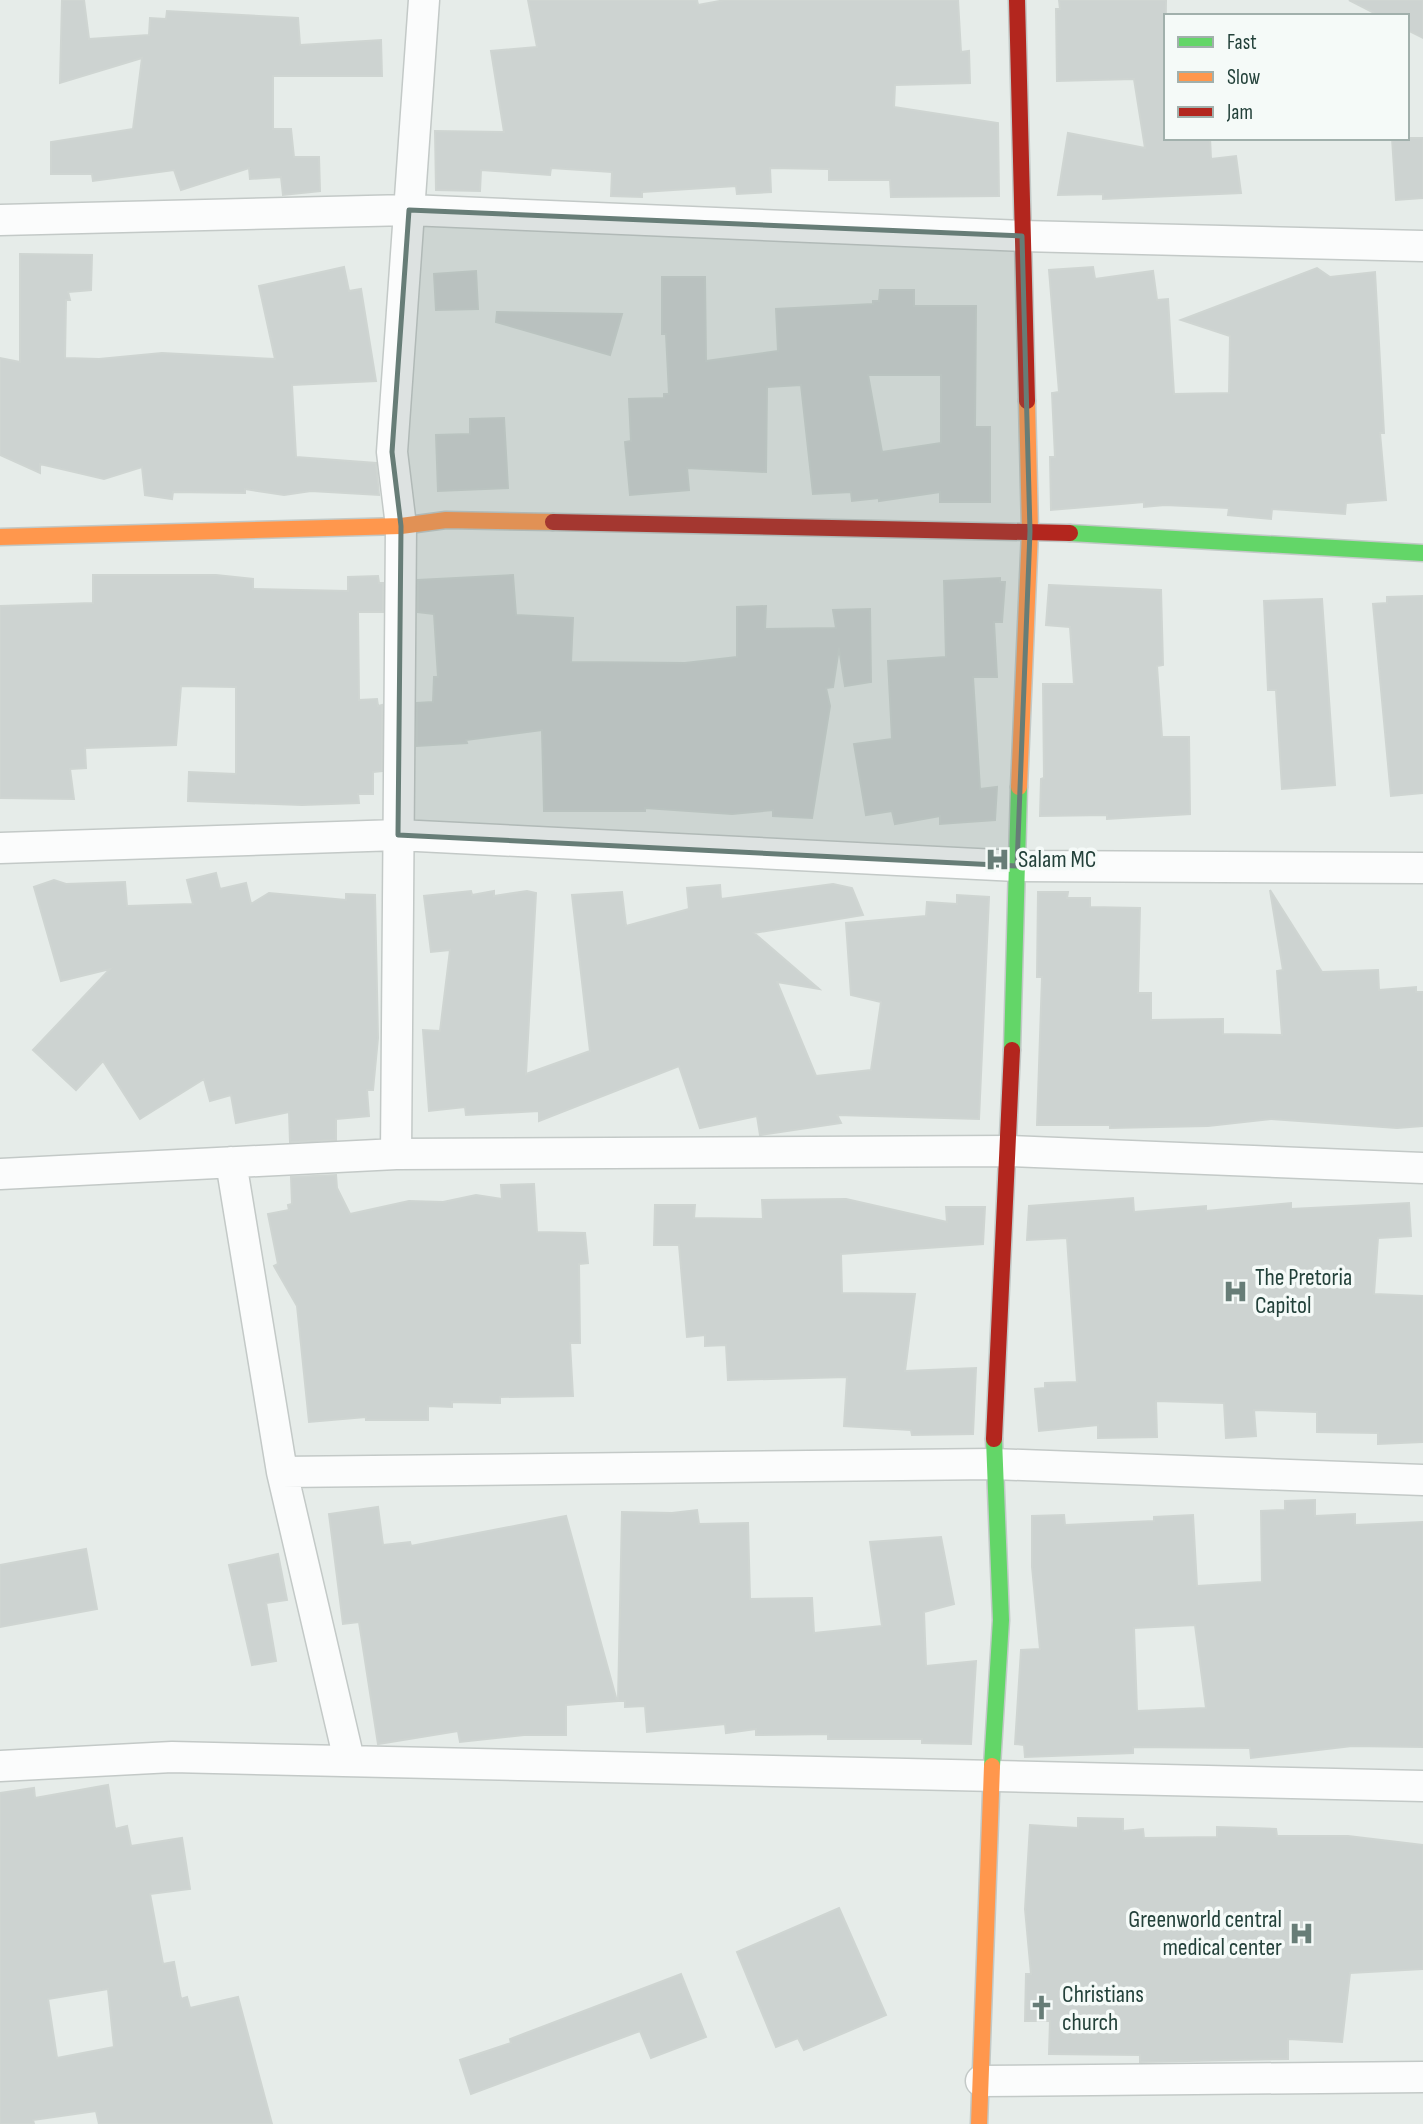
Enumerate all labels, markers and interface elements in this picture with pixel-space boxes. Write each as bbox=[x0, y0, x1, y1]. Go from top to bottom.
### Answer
legend bbox=[1164, 14, 1409, 140]
text: Fast bbox=[1227, 30, 1257, 55]
text: Slow bbox=[1227, 65, 1261, 90]
text: Jam bbox=[1226, 100, 1253, 125]
hospital icon: Salam MC bbox=[984, 845, 1012, 873]
place label: Salam MC bbox=[1018, 845, 1096, 874]
place label: The Pretoria Capitol bbox=[1255, 1263, 1352, 1320]
hospital icon: The Pretoria Capitol bbox=[1221, 1277, 1249, 1305]
place label: Greenworld central medical center bbox=[1128, 1905, 1282, 1962]
hospital icon: Greenworld central medical center bbox=[1288, 1919, 1316, 1947]
place label: Christians church bbox=[1062, 1980, 1144, 2037]
church icon: Christians church bbox=[1028, 1994, 1056, 2022]

